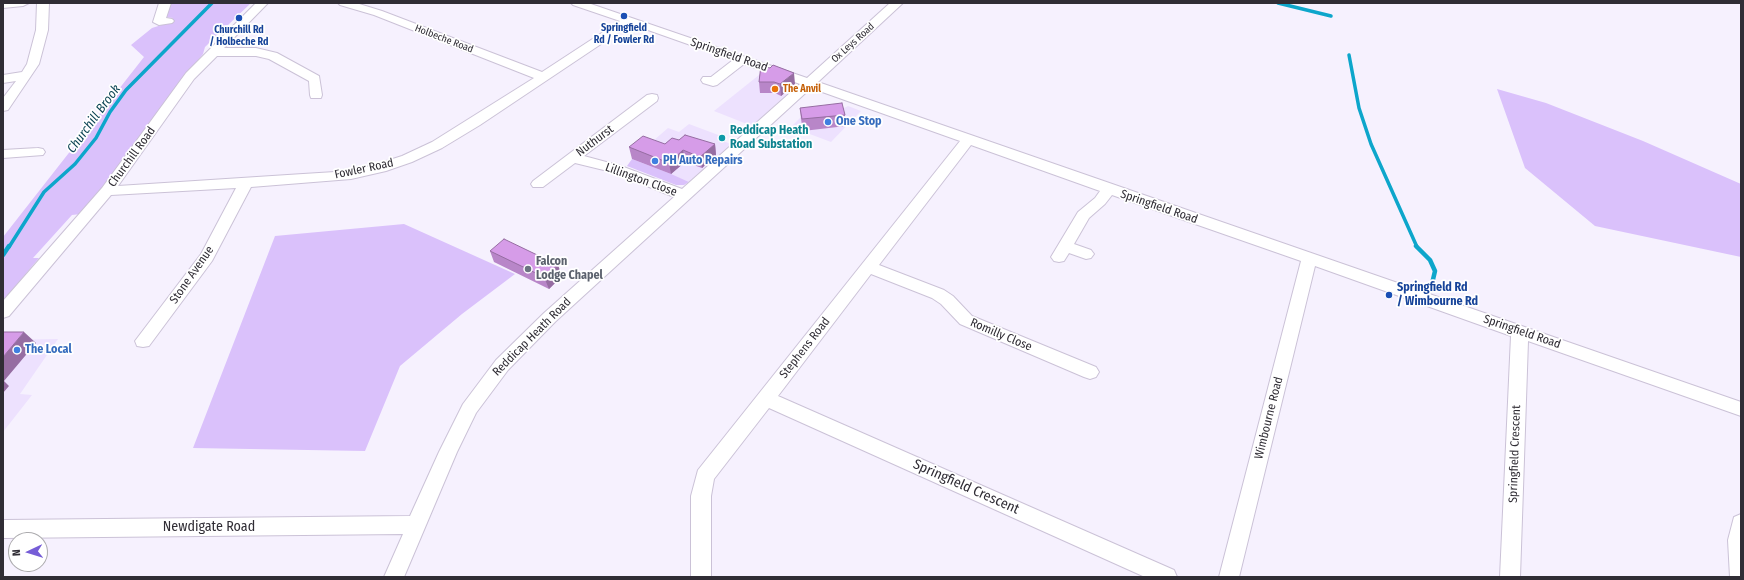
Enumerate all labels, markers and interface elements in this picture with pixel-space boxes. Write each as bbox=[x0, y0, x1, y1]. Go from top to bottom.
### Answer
marker: Springfield Rd / Fowler Rd bbox=[619, 11, 629, 21]
marker: Churchill Rd / Holbeche Rd bbox=[234, 13, 244, 23]
street label: Ox Leys Road bbox=[829, 21, 877, 65]
street label: Holbeche Road bbox=[413, 22, 475, 56]
place label: Springfield Rd / Fowler Rd bbox=[594, 22, 654, 46]
place label: Churchill Rd / Holbeche Rd bbox=[209, 24, 269, 48]
street label: Springfield Road bbox=[688, 35, 770, 75]
water label: Churchill Brook bbox=[64, 82, 124, 156]
place label: The Anvil bbox=[783, 83, 821, 95]
marker: The Anvil bbox=[770, 84, 780, 94]
place label: One Stop bbox=[836, 115, 882, 129]
marker: One Stop bbox=[823, 117, 833, 127]
street label: Nuthurst bbox=[573, 122, 617, 160]
street label: Churchill Road bbox=[105, 124, 159, 190]
place label: Reddicap Heath Road Substation bbox=[730, 124, 812, 152]
marker: Reddicap Heath Road Substation bbox=[717, 133, 727, 143]
place label: PH Auto Repairs bbox=[663, 154, 743, 168]
street label: Fowler Road bbox=[333, 156, 395, 182]
marker: PH Auto Repairs bbox=[650, 156, 660, 166]
street label: Lillington Close bbox=[603, 160, 679, 200]
street label: Springfield Road bbox=[1118, 187, 1200, 227]
street label: Stone Avenue bbox=[167, 243, 217, 307]
place label: Falcon Lodge Chapel bbox=[536, 255, 603, 283]
marker: Falcon Lodge Chapel bbox=[523, 264, 533, 274]
place label: Springfield Rd / Wimbourne Rd bbox=[1397, 281, 1478, 309]
marker: Springfield Rd / Wimbourne Rd bbox=[1384, 290, 1394, 300]
street label: Reddicap Heath Road bbox=[490, 295, 574, 379]
street label: Springfield Road bbox=[1481, 312, 1563, 352]
street label: Stephens Road bbox=[777, 315, 833, 381]
street label: Romilly Close bbox=[968, 316, 1034, 354]
place label: The Local bbox=[25, 343, 72, 357]
marker: The Local bbox=[12, 345, 22, 355]
street label: Wimbourne Road bbox=[1252, 375, 1286, 461]
street label: Springfield Crescent bbox=[1506, 405, 1524, 503]
street label: Springfield Crescent bbox=[910, 456, 1022, 518]
street label: Newdigate Road bbox=[163, 519, 255, 535]
north arrow bbox=[8, 532, 48, 572]
text: N bbox=[10, 549, 23, 557]

